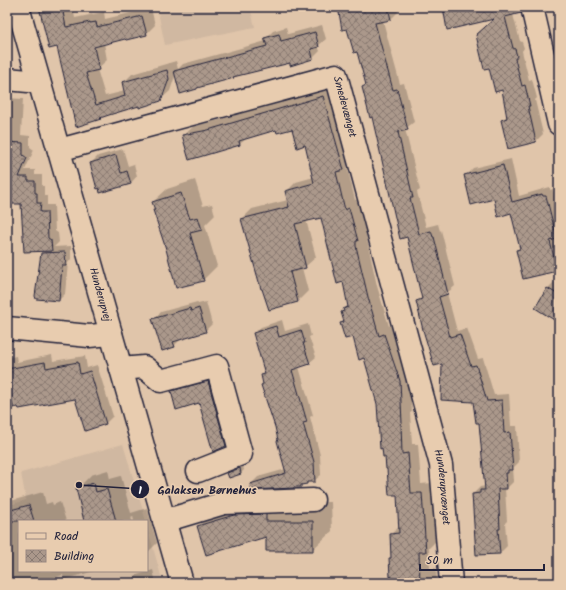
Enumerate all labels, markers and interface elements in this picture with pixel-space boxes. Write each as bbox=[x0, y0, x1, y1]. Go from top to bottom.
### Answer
street label: Smedevænget bbox=[328, 74, 362, 140]
street label: Hunderupvej bbox=[84, 265, 116, 325]
street label: Hunderupvænget bbox=[428, 447, 455, 527]
callout: Galaksen Børnehus bbox=[130, 477, 265, 501]
text: 1 bbox=[138, 481, 142, 500]
text: Galaksen Børnehus bbox=[157, 481, 257, 500]
legend bbox=[18, 520, 148, 572]
text: Road bbox=[54, 527, 79, 546]
scale bar bbox=[420, 546, 544, 572]
text: Building bbox=[54, 547, 94, 566]
text: 50 m bbox=[426, 551, 453, 570]

